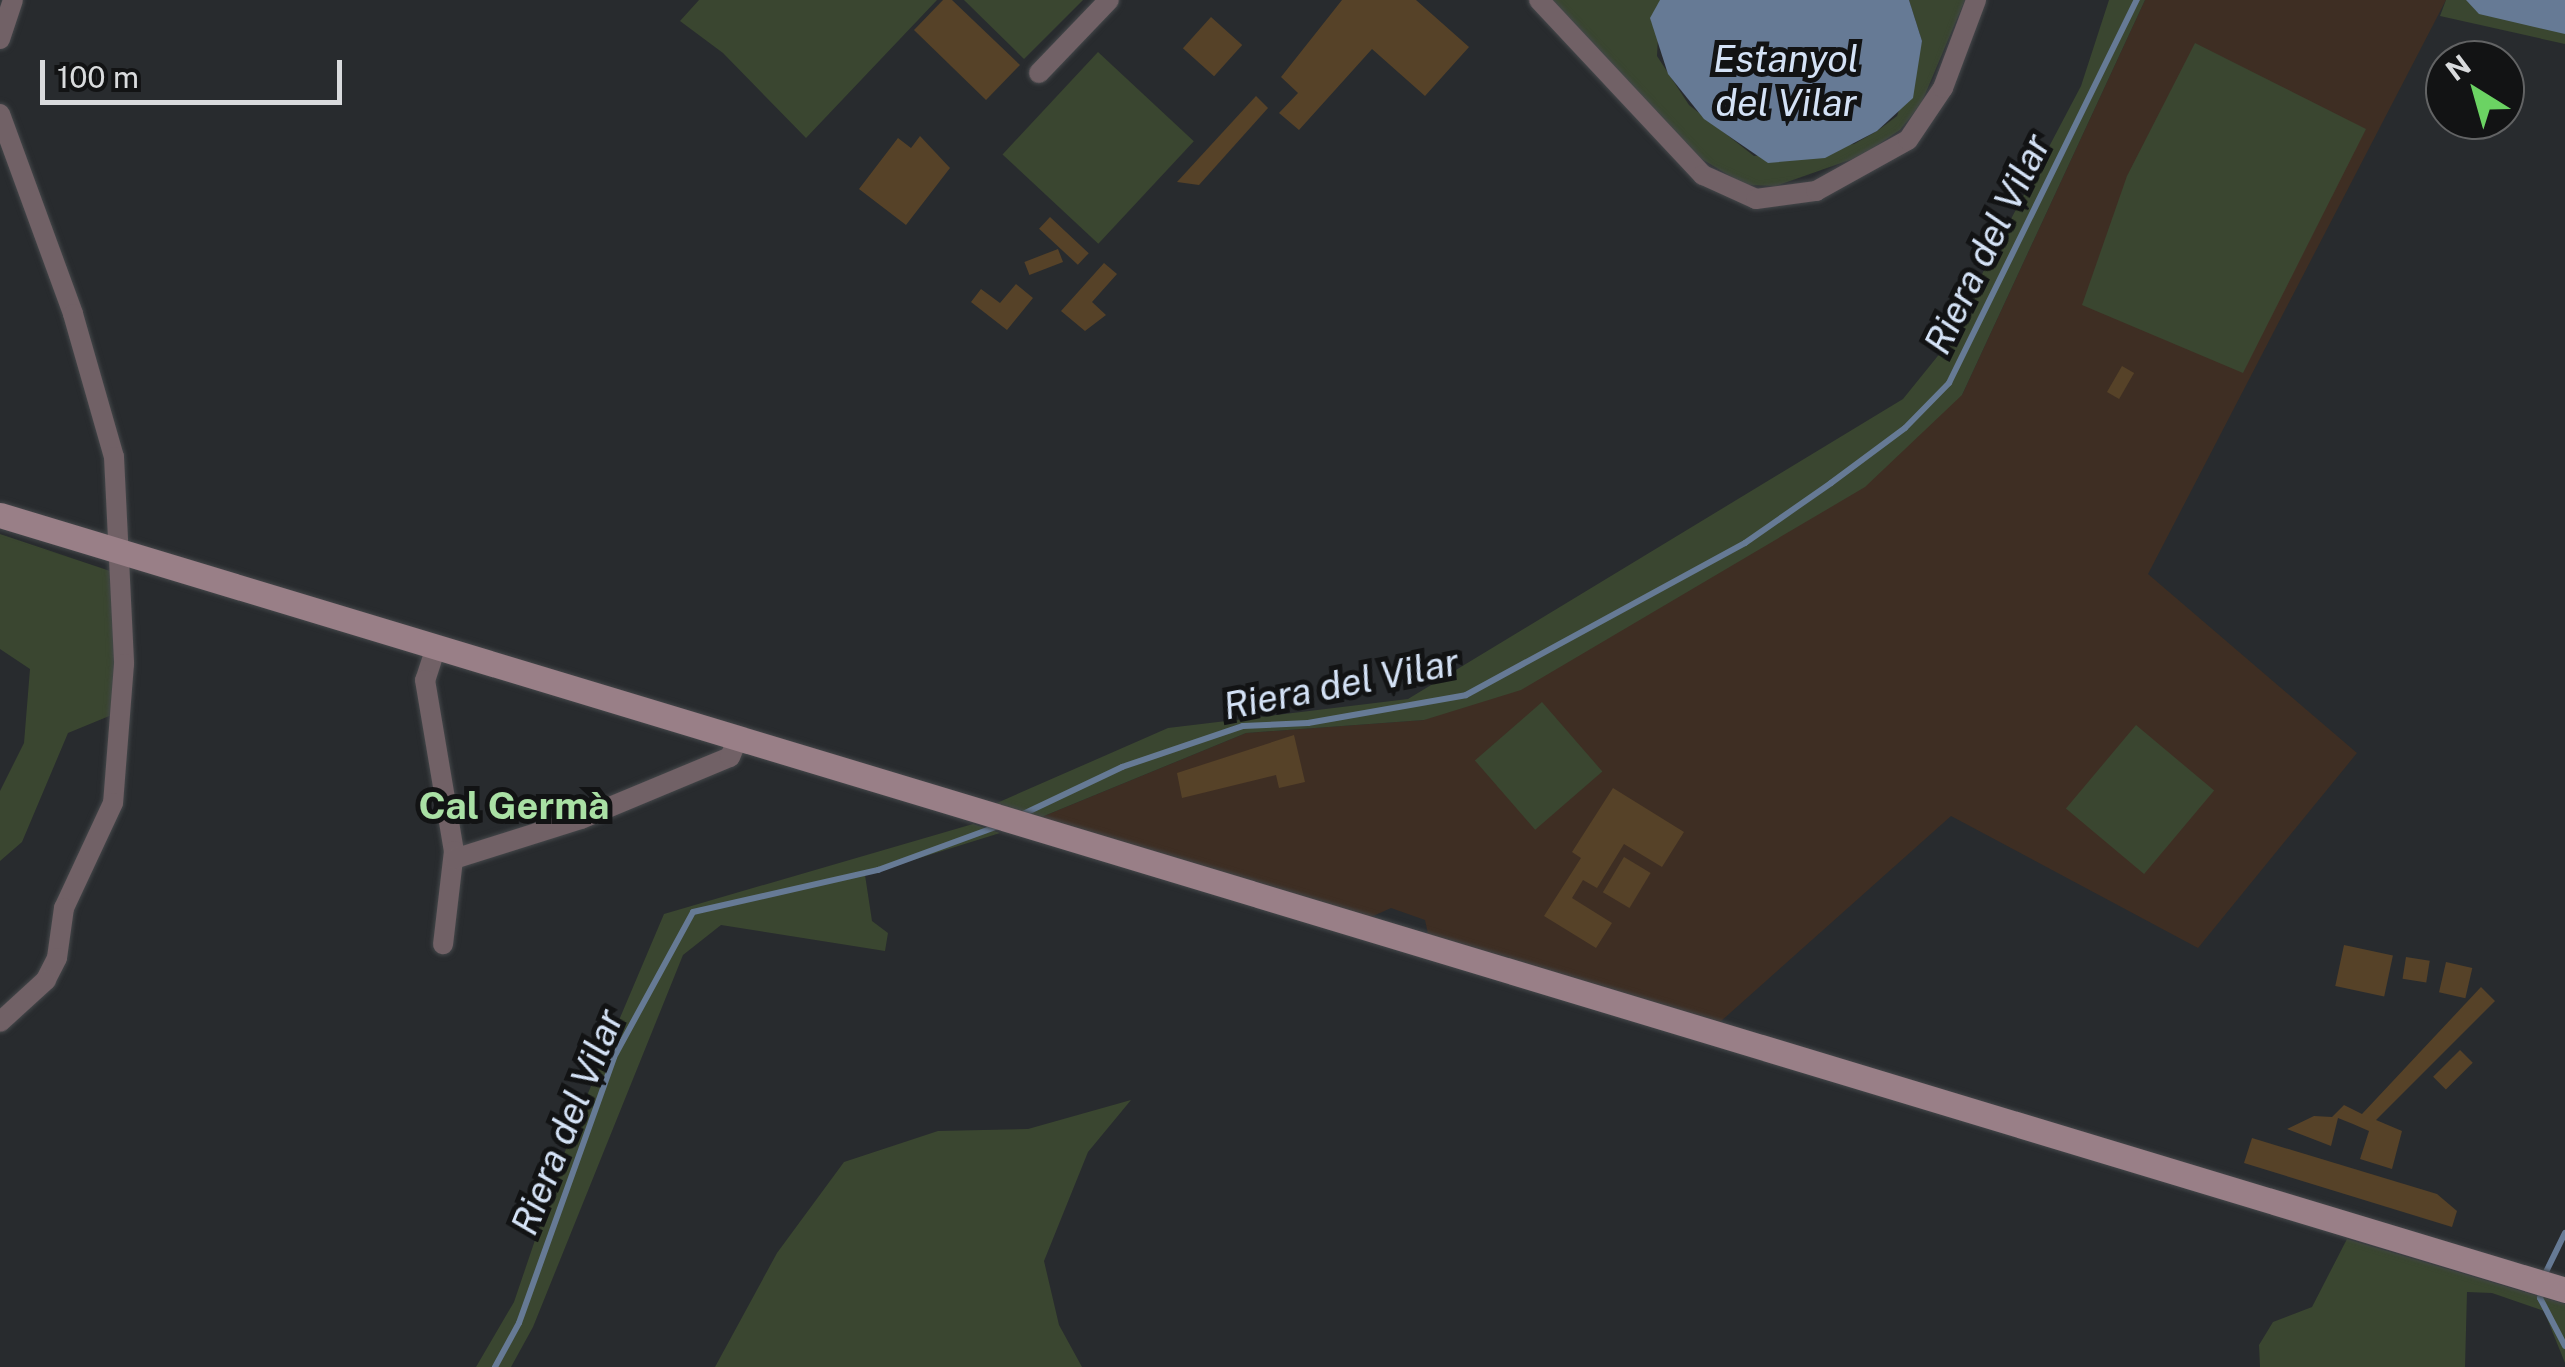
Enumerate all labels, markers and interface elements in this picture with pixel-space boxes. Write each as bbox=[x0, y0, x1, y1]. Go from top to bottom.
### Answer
water label: Estanyol del Vilar bbox=[1713, 36, 1859, 125]
scale bar bbox=[45, 40, 348, 102]
north arrow bbox=[2425, 40, 2525, 140]
text: N bbox=[2439, 47, 2477, 87]
text: 100 m bbox=[57, 59, 139, 95]
water label: Riera del Vilar bbox=[1914, 126, 2060, 362]
water label: Riera del Vilar bbox=[1219, 639, 1463, 729]
district label: Cal Germà bbox=[418, 783, 610, 829]
water label: Riera del Vilar bbox=[501, 1002, 633, 1242]

